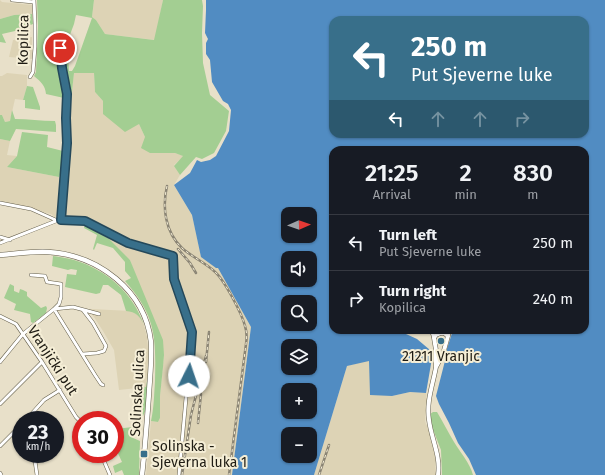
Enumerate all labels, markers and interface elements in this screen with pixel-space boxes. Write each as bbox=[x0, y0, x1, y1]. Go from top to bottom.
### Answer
street label: Kopilica bbox=[15, 15, 32, 66]
text: 250 m bbox=[411, 30, 487, 63]
pin bbox=[43, 31, 77, 65]
icon: left bbox=[345, 32, 397, 84]
icon: arrive bbox=[49, 37, 71, 59]
text: Put Sjeverne luke bbox=[411, 64, 553, 86]
icon: left bbox=[385, 108, 407, 130]
icon: ahead bbox=[427, 108, 449, 130]
icon: ahead bbox=[469, 108, 491, 130]
icon: right bbox=[511, 108, 533, 130]
text: 21:25 bbox=[365, 159, 418, 187]
text: 2 bbox=[460, 159, 472, 187]
text: 830 bbox=[513, 159, 553, 187]
text: Arrival bbox=[373, 187, 411, 202]
text: min bbox=[454, 187, 477, 202]
text: m bbox=[527, 187, 539, 202]
north arrow bbox=[281, 207, 317, 243]
map controls bbox=[281, 207, 317, 463]
text: Turn left bbox=[379, 226, 437, 244]
icon: left bbox=[345, 232, 367, 254]
text: 250 m bbox=[533, 234, 573, 252]
text: Put Sjeverne luke bbox=[379, 244, 481, 259]
button: sound bbox=[281, 251, 317, 287]
text: Turn right bbox=[379, 282, 446, 300]
icon: right bbox=[345, 288, 367, 310]
text: 240 m bbox=[533, 290, 573, 308]
button: search bbox=[281, 295, 317, 331]
text: Kopilica bbox=[379, 300, 426, 315]
street label: Vranjički put bbox=[24, 322, 82, 399]
marker: 21211 Vranjic bbox=[436, 336, 446, 346]
button: layers bbox=[281, 339, 317, 375]
place label: 21211 Vranjic bbox=[402, 348, 480, 365]
street label: Solinska ulica bbox=[127, 349, 148, 437]
position arrow bbox=[168, 355, 210, 397]
button: + bbox=[281, 383, 317, 419]
speed limit sign: 30 bbox=[72, 411, 124, 463]
text: 23 bbox=[28, 420, 48, 444]
button: − bbox=[281, 427, 317, 463]
place label: Solinska - Sjeverna luka 1 bbox=[152, 438, 247, 471]
text: km/h bbox=[26, 441, 50, 453]
marker: Solinska - Sjeverna luka 1 bbox=[139, 449, 149, 459]

